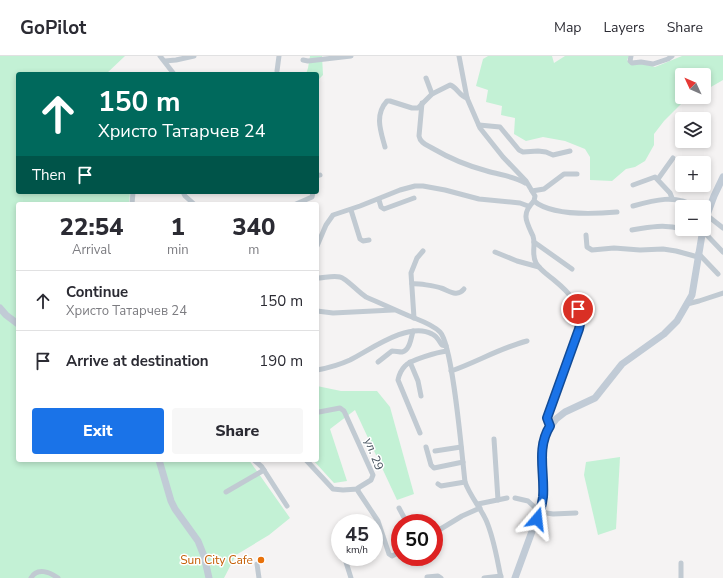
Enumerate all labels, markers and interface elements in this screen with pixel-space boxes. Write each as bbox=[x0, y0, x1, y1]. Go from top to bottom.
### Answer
text: GoPilot bbox=[20, 15, 86, 41]
text: Map bbox=[554, 18, 581, 37]
text: Layers bbox=[603, 18, 645, 37]
text: Share bbox=[667, 18, 703, 37]
north arrow bbox=[675, 68, 711, 104]
map controls bbox=[675, 68, 711, 236]
text: 150 m bbox=[98, 83, 181, 121]
icon: ahead bbox=[32, 88, 84, 140]
button: layers bbox=[675, 112, 711, 148]
text: Христо Татарчев 24 bbox=[98, 119, 265, 143]
button: + bbox=[675, 156, 711, 192]
icon: arrive bbox=[74, 164, 96, 186]
text: Then bbox=[32, 165, 66, 185]
button: − bbox=[675, 200, 711, 236]
text: 22:54 bbox=[60, 211, 123, 243]
text: 1 bbox=[171, 211, 185, 243]
text: 340 bbox=[232, 211, 275, 243]
text: Arrival bbox=[72, 241, 111, 259]
text: min bbox=[167, 241, 189, 259]
text: m bbox=[248, 241, 259, 259]
text: Continue bbox=[66, 282, 128, 302]
icon: ahead bbox=[32, 290, 54, 312]
text: 150 m bbox=[259, 291, 303, 311]
pin bbox=[561, 292, 595, 326]
icon: arrive bbox=[567, 298, 589, 320]
text: Христо Татарчев 24 bbox=[66, 302, 187, 320]
icon: arrive bbox=[32, 350, 54, 372]
text: Arrive at destination bbox=[66, 351, 209, 371]
text: 190 m bbox=[259, 351, 303, 371]
button: Exit bbox=[32, 408, 164, 454]
button: Share bbox=[172, 408, 303, 454]
street label: ул. 29 bbox=[361, 436, 387, 472]
position arrow bbox=[516, 498, 558, 540]
speed limit sign: 50 bbox=[391, 514, 443, 566]
text: 45 bbox=[345, 521, 369, 548]
text: km/h bbox=[346, 543, 368, 557]
place label: Sun City Cafe bbox=[180, 552, 253, 568]
marker: Sun City Cafe bbox=[256, 555, 266, 565]

